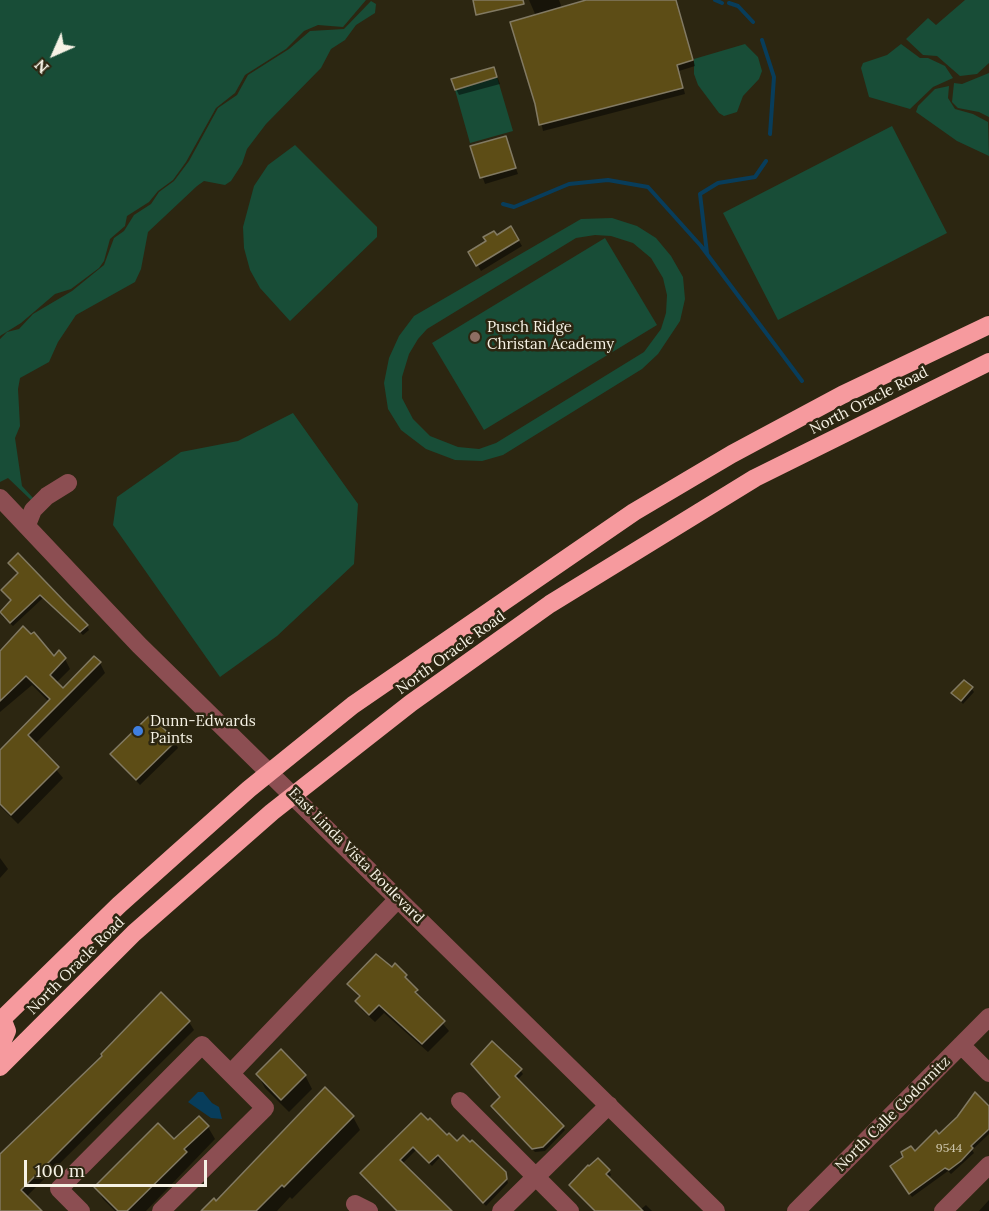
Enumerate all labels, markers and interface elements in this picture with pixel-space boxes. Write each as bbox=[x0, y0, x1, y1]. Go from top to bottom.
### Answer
north arrow bbox=[24, 24, 84, 84]
text: N bbox=[30, 55, 53, 78]
place label: Pusch Ridge Christan Academy bbox=[487, 319, 614, 354]
marker: Pusch Ridge Christan Academy bbox=[468, 330, 482, 344]
street label: North Oracle Road bbox=[807, 363, 931, 439]
street label: North Oracle Road bbox=[393, 607, 509, 699]
place label: Dunn-Edwards Paints bbox=[150, 713, 256, 748]
marker: Dunn-Edwards Paints bbox=[131, 724, 145, 738]
street label: East Linda Vista Boulevard bbox=[284, 784, 428, 928]
street label: North Oracle Road bbox=[24, 914, 128, 1018]
street label: North Calle Godornitz bbox=[832, 1053, 954, 1175]
house number: 9544 bbox=[936, 1142, 962, 1156]
scale bar bbox=[27, 1148, 210, 1186]
text: 100 m bbox=[35, 1159, 85, 1182]

